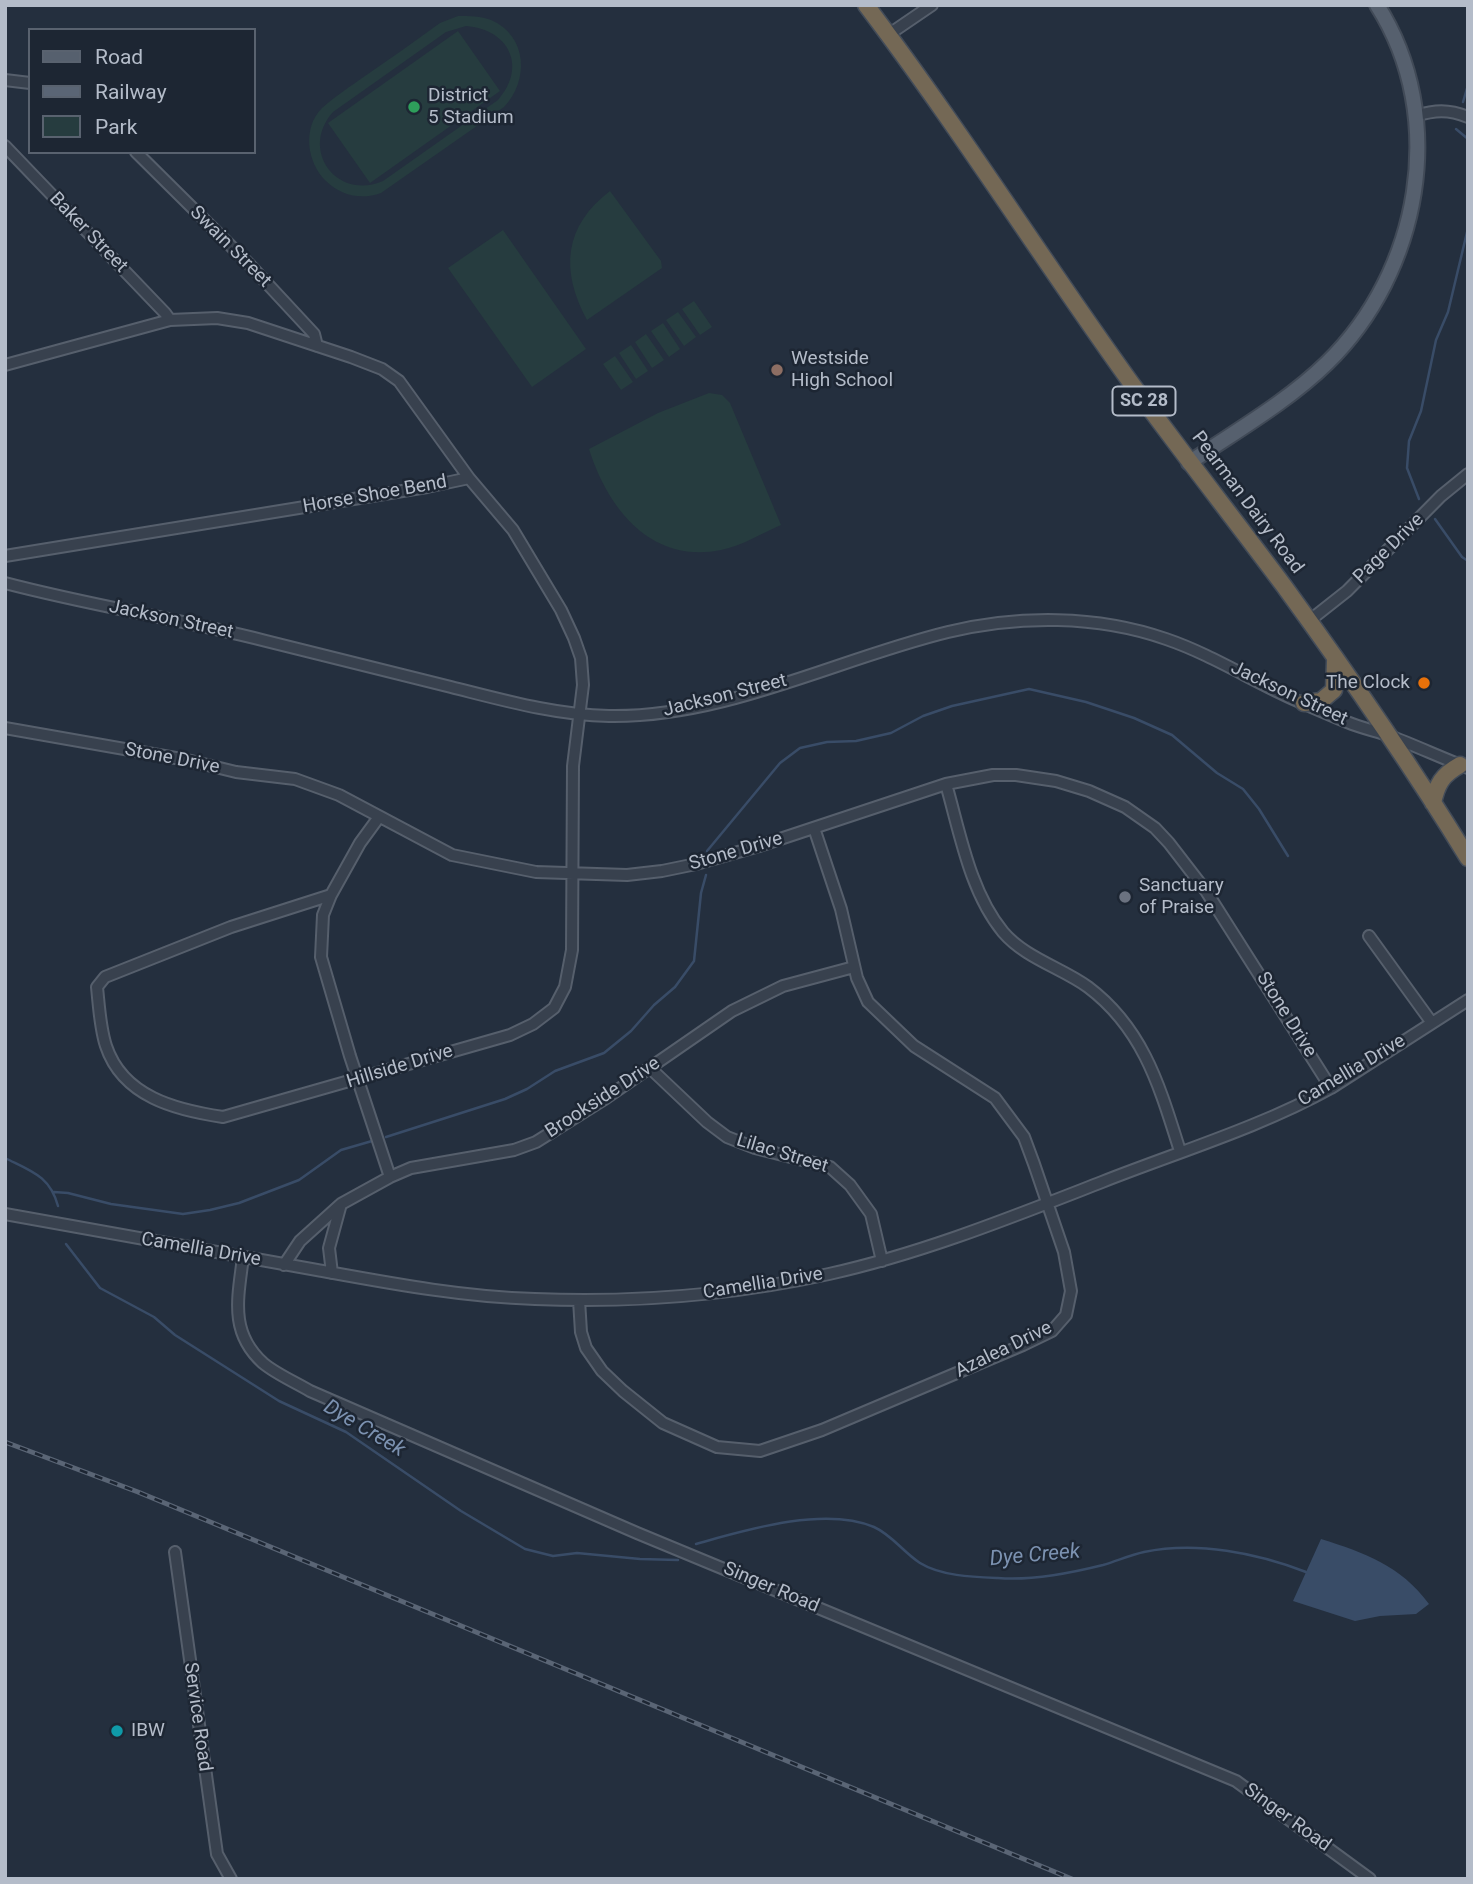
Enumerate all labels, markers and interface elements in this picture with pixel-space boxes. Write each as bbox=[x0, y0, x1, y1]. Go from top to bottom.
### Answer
legend bbox=[28, 28, 256, 154]
text: Road bbox=[95, 45, 143, 69]
text: Railway bbox=[95, 80, 167, 104]
place label: District 5 Stadium bbox=[428, 85, 514, 129]
marker: District 5 Stadium bbox=[406, 99, 422, 115]
text: Park bbox=[95, 115, 137, 139]
street label: Baker Street bbox=[44, 188, 132, 278]
street label: Swain Street bbox=[185, 202, 275, 292]
place label: Westside High School bbox=[791, 348, 893, 392]
marker: Westside High School bbox=[769, 362, 785, 378]
road number: SC 28 bbox=[1112, 386, 1176, 416]
street label: Pearman Dairy Road bbox=[1186, 427, 1308, 579]
street label: Horse Shoe Bend bbox=[301, 471, 449, 519]
street label: Page Drive bbox=[1349, 509, 1429, 589]
street label: Jackson Street bbox=[107, 596, 235, 644]
street label: Jackson Street bbox=[1227, 657, 1351, 731]
street label: Jackson Street bbox=[661, 670, 789, 722]
place label: The Clock bbox=[1326, 672, 1410, 694]
marker: The Clock bbox=[1416, 675, 1432, 691]
street label: Stone Drive bbox=[123, 739, 221, 779]
street label: Stone Drive bbox=[687, 828, 785, 876]
place label: Sanctuary of Praise bbox=[1139, 875, 1224, 919]
marker: Sanctuary of Praise bbox=[1117, 889, 1133, 905]
street label: Stone Drive bbox=[1251, 968, 1321, 1062]
street label: Camellia Drive bbox=[1294, 1030, 1410, 1112]
street label: Hillside Drive bbox=[344, 1040, 456, 1094]
street label: Brookside Drive bbox=[541, 1052, 665, 1144]
street label: Lilac Street bbox=[733, 1129, 831, 1179]
street label: Camellia Drive bbox=[139, 1228, 263, 1272]
street label: Camellia Drive bbox=[701, 1263, 825, 1305]
street label: Azalea Drive bbox=[952, 1317, 1056, 1383]
water label: Dye Creek bbox=[319, 1395, 409, 1463]
water label: Dye Creek bbox=[989, 1539, 1081, 1573]
street label: Singer Road bbox=[720, 1558, 822, 1618]
street label: Service Road bbox=[178, 1661, 216, 1773]
place label: IBW bbox=[131, 1720, 165, 1742]
marker: IBW bbox=[109, 1723, 125, 1739]
street label: Singer Road bbox=[1239, 1779, 1335, 1857]

